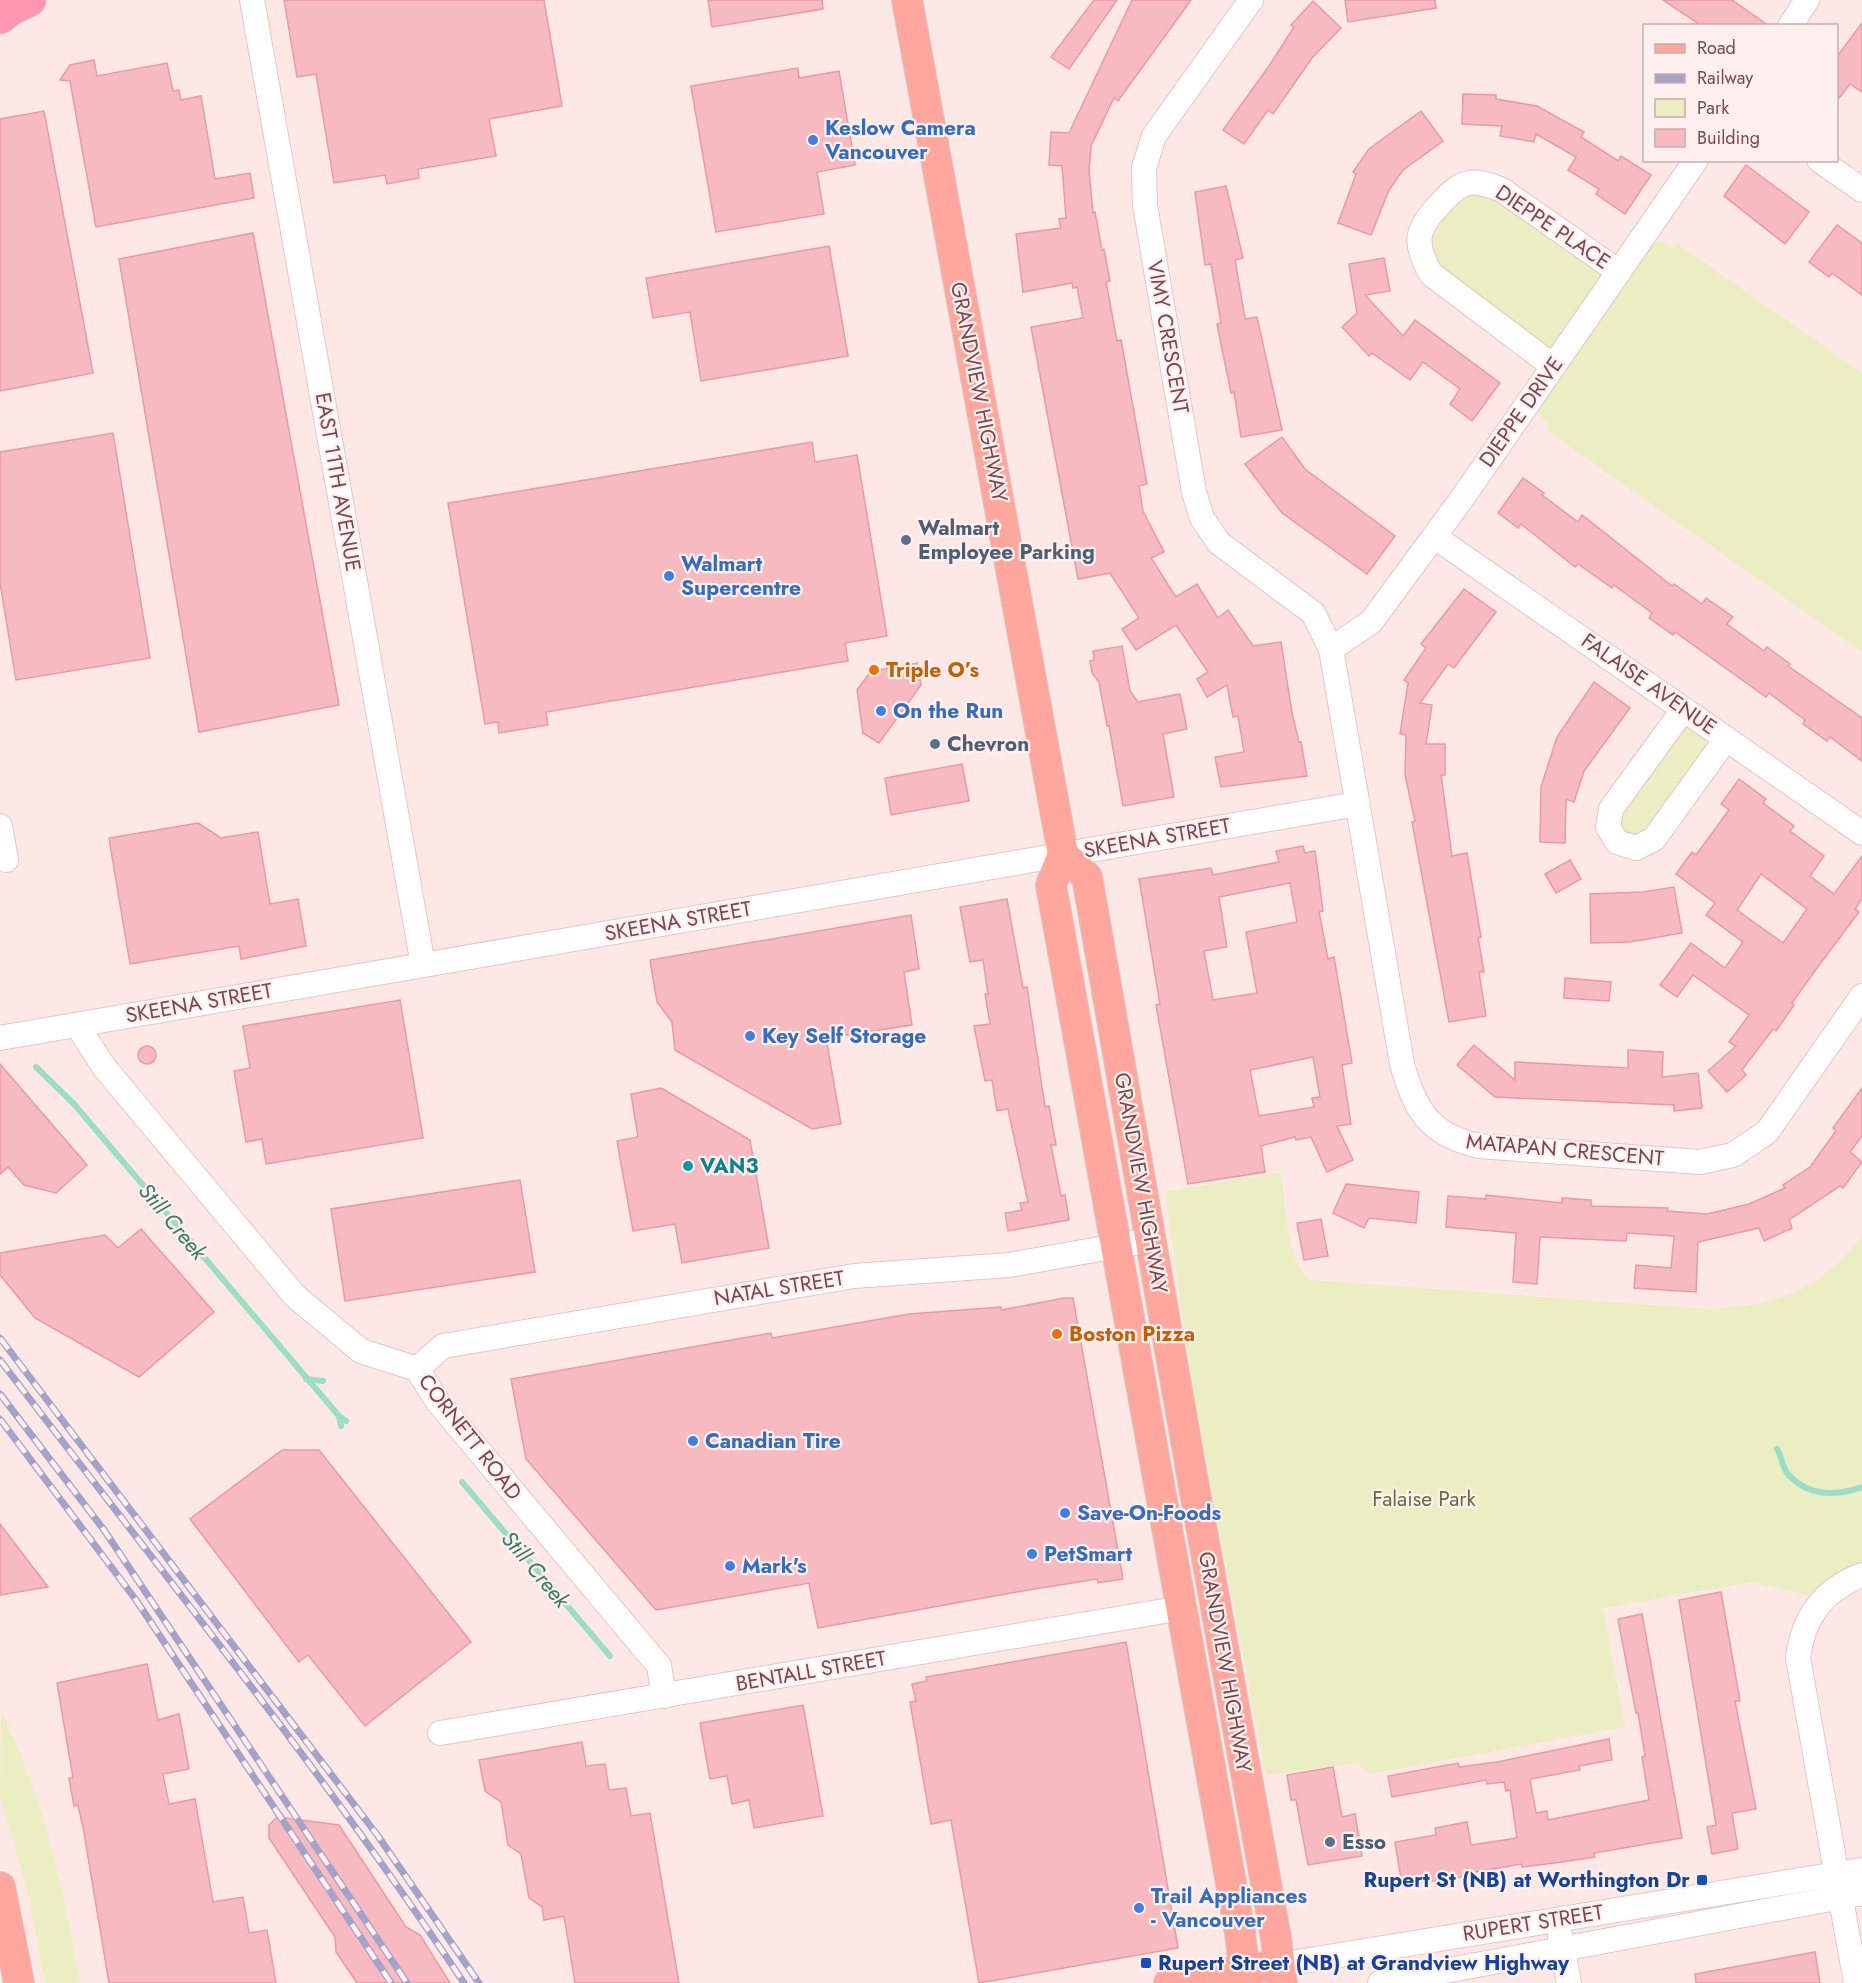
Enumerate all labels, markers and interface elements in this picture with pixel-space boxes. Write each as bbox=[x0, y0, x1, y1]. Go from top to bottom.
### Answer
legend bbox=[1643, 24, 1838, 162]
text: Road bbox=[1697, 35, 1736, 61]
text: Railway bbox=[1697, 65, 1753, 91]
text: Park bbox=[1697, 95, 1729, 121]
place label: Keslow Camera Vancouver bbox=[824, 113, 976, 167]
text: Building bbox=[1697, 125, 1760, 151]
marker: Keslow Camera Vancouver bbox=[806, 133, 820, 147]
street label: DIEPPE PLACE bbox=[1490, 177, 1616, 277]
street label: VIMY CRESCENT bbox=[1140, 258, 1196, 416]
street label: GRANDVIEW HIGHWAY bbox=[943, 279, 1015, 505]
street label: DIEPPE DRIVE bbox=[1472, 351, 1570, 473]
street label: EAST 11TH AVENUE bbox=[308, 390, 368, 574]
place label: Walmart Employee Parking bbox=[918, 513, 1095, 567]
marker: Walmart Employee Parking bbox=[899, 533, 913, 547]
place label: Walmart Supercentre bbox=[681, 549, 801, 603]
marker: Walmart Supercentre bbox=[662, 569, 676, 583]
street label: FALAISE AVENUE bbox=[1575, 626, 1723, 742]
place label: Triple O’s bbox=[886, 655, 980, 685]
marker: Triple O’s bbox=[867, 663, 881, 677]
place label: On the Run bbox=[893, 696, 1003, 726]
marker: On the Run bbox=[874, 704, 888, 718]
place label: Chevron bbox=[947, 729, 1029, 759]
marker: Chevron bbox=[928, 737, 942, 751]
street label: SKEENA STREET bbox=[1081, 810, 1233, 866]
street label: SKEENA STREET bbox=[602, 893, 754, 949]
street label: SKEENA STREET bbox=[123, 975, 275, 1031]
place label: Key Self Storage bbox=[762, 1021, 926, 1051]
marker: Key Self Storage bbox=[743, 1029, 757, 1043]
street label: GRANDVIEW HIGHWAY bbox=[1107, 1070, 1175, 1296]
street label: MATAPAN CRESCENT bbox=[1465, 1126, 1665, 1174]
place label: VAN3 bbox=[699, 1151, 759, 1181]
marker: VAN3 bbox=[681, 1159, 695, 1173]
water label: Still Creek bbox=[131, 1176, 216, 1268]
street label: NATAL STREET bbox=[712, 1263, 847, 1313]
place label: Boston Pizza bbox=[1069, 1319, 1195, 1349]
marker: Boston Pizza bbox=[1050, 1327, 1064, 1341]
street label: CORNETT ROAD bbox=[411, 1368, 529, 1506]
place label: Canadian Tire bbox=[705, 1426, 841, 1456]
marker: Canadian Tire bbox=[686, 1434, 700, 1448]
park label: Falaise Park bbox=[1372, 1484, 1476, 1514]
place label: Save-On-Foods bbox=[1077, 1498, 1221, 1528]
marker: Save-On-Foods bbox=[1058, 1506, 1072, 1520]
water label: Still Creek bbox=[494, 1524, 579, 1616]
place label: PetSmart bbox=[1044, 1539, 1132, 1569]
marker: PetSmart bbox=[1025, 1547, 1039, 1561]
street label: GRANDVIEW HIGHWAY bbox=[1191, 1549, 1259, 1775]
place label: Mark's bbox=[742, 1551, 807, 1581]
marker: Mark's bbox=[723, 1559, 737, 1573]
street label: BENTALL STREET bbox=[733, 1643, 889, 1699]
place label: Esso bbox=[1342, 1827, 1386, 1857]
marker: Esso bbox=[1323, 1835, 1337, 1849]
place label: Rupert St (NB) at Worthington Dr bbox=[1364, 1865, 1690, 1895]
marker: Rupert St (NB) at Worthington Dr bbox=[1695, 1873, 1709, 1887]
place label: Trail Appliances - Vancouver bbox=[1151, 1881, 1307, 1935]
street label: RUPERT STREET bbox=[1461, 1897, 1606, 1949]
marker: Trail Appliances - Vancouver bbox=[1132, 1901, 1146, 1915]
place label: Rupert Street (NB) at Grandview Highway bbox=[1158, 1948, 1570, 1978]
marker: Rupert Street (NB) at Grandview Highway bbox=[1139, 1956, 1153, 1970]

